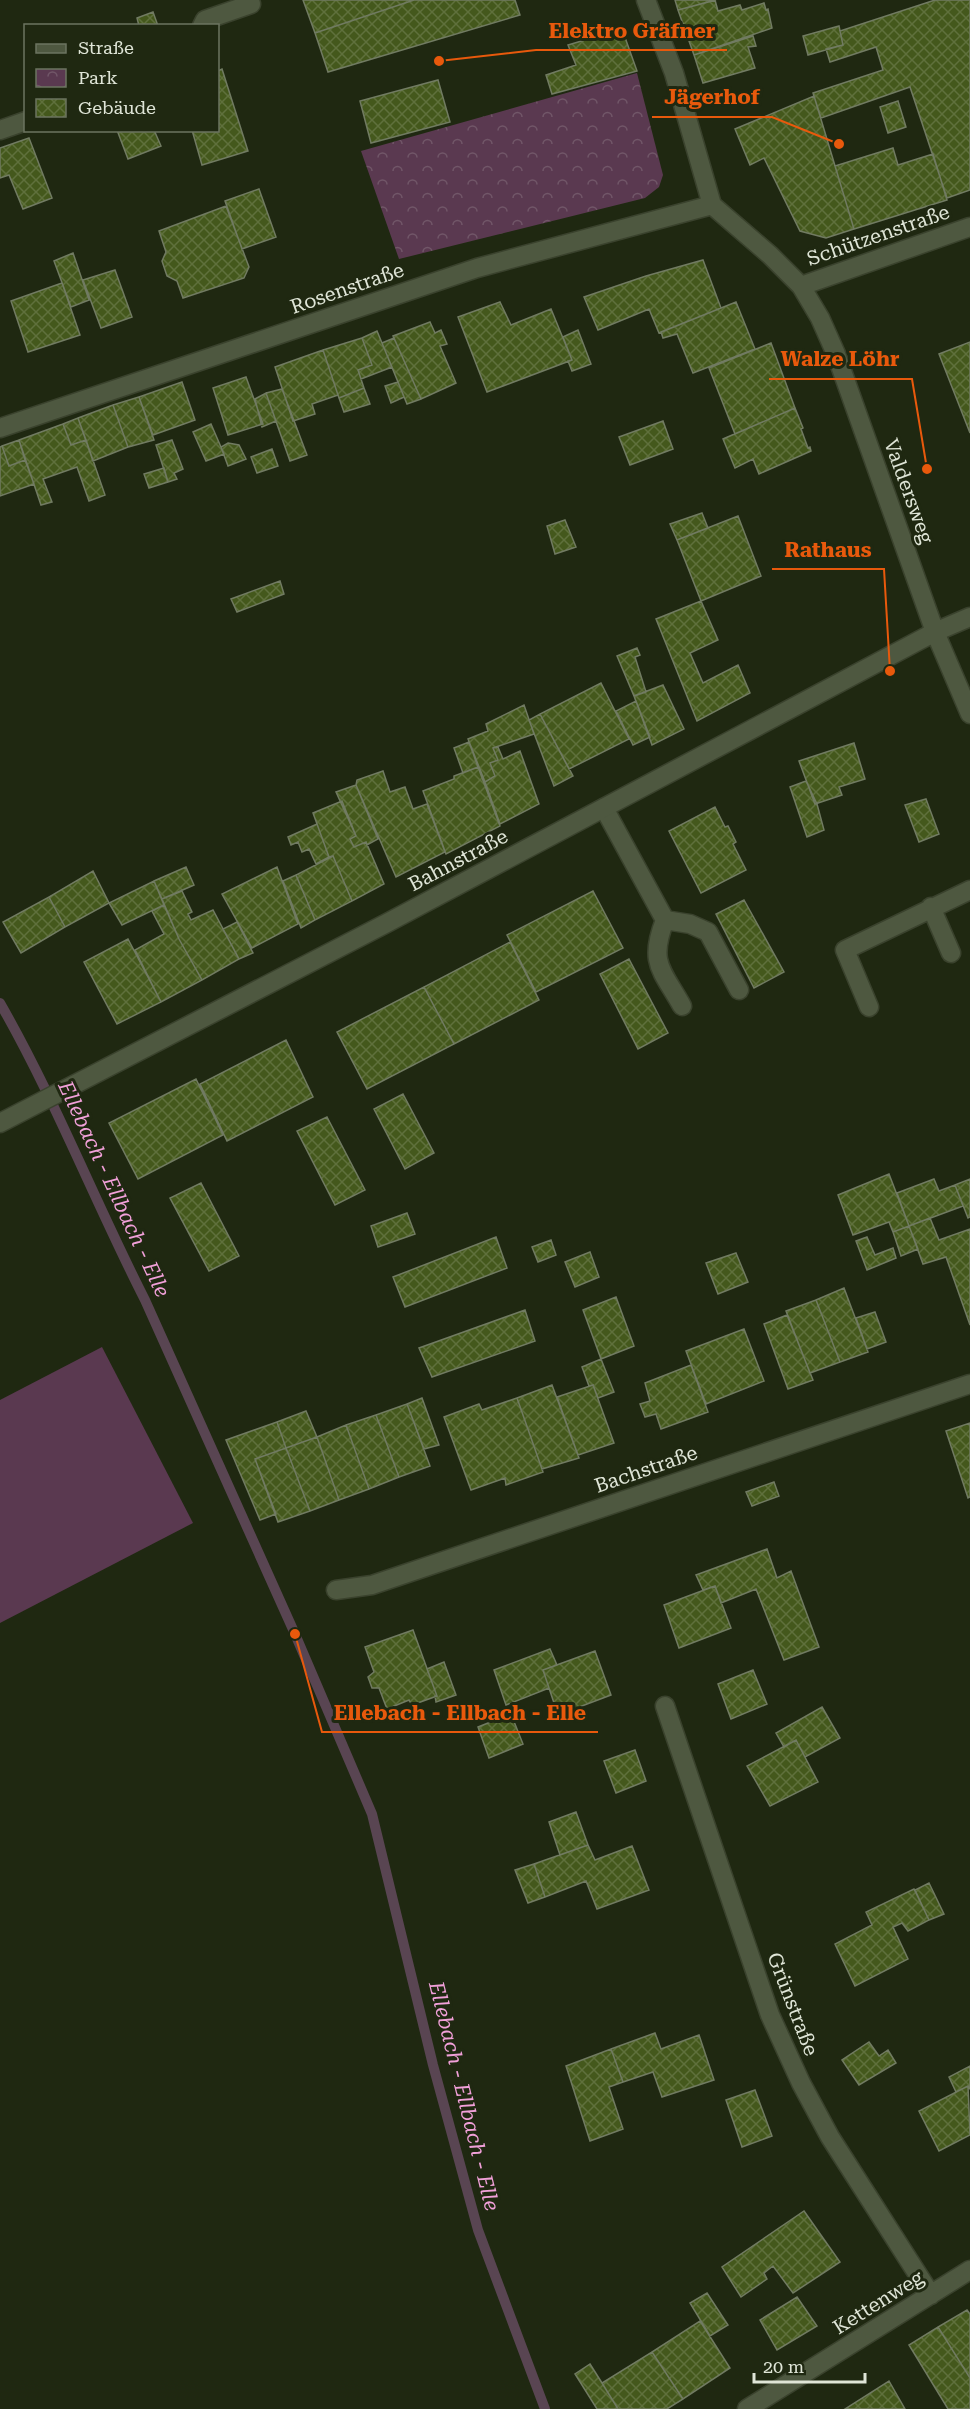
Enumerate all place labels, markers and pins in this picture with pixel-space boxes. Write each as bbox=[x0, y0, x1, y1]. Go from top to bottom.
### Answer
callout: Elektro Gräfner bbox=[536, 11, 727, 50]
callout: Jägerhof bbox=[652, 78, 772, 117]
callout: Walze Löhr bbox=[769, 340, 912, 379]
callout: Rathaus bbox=[772, 530, 884, 569]
callout: Ellebach - Ellbach - Elle bbox=[322, 1693, 598, 1732]

